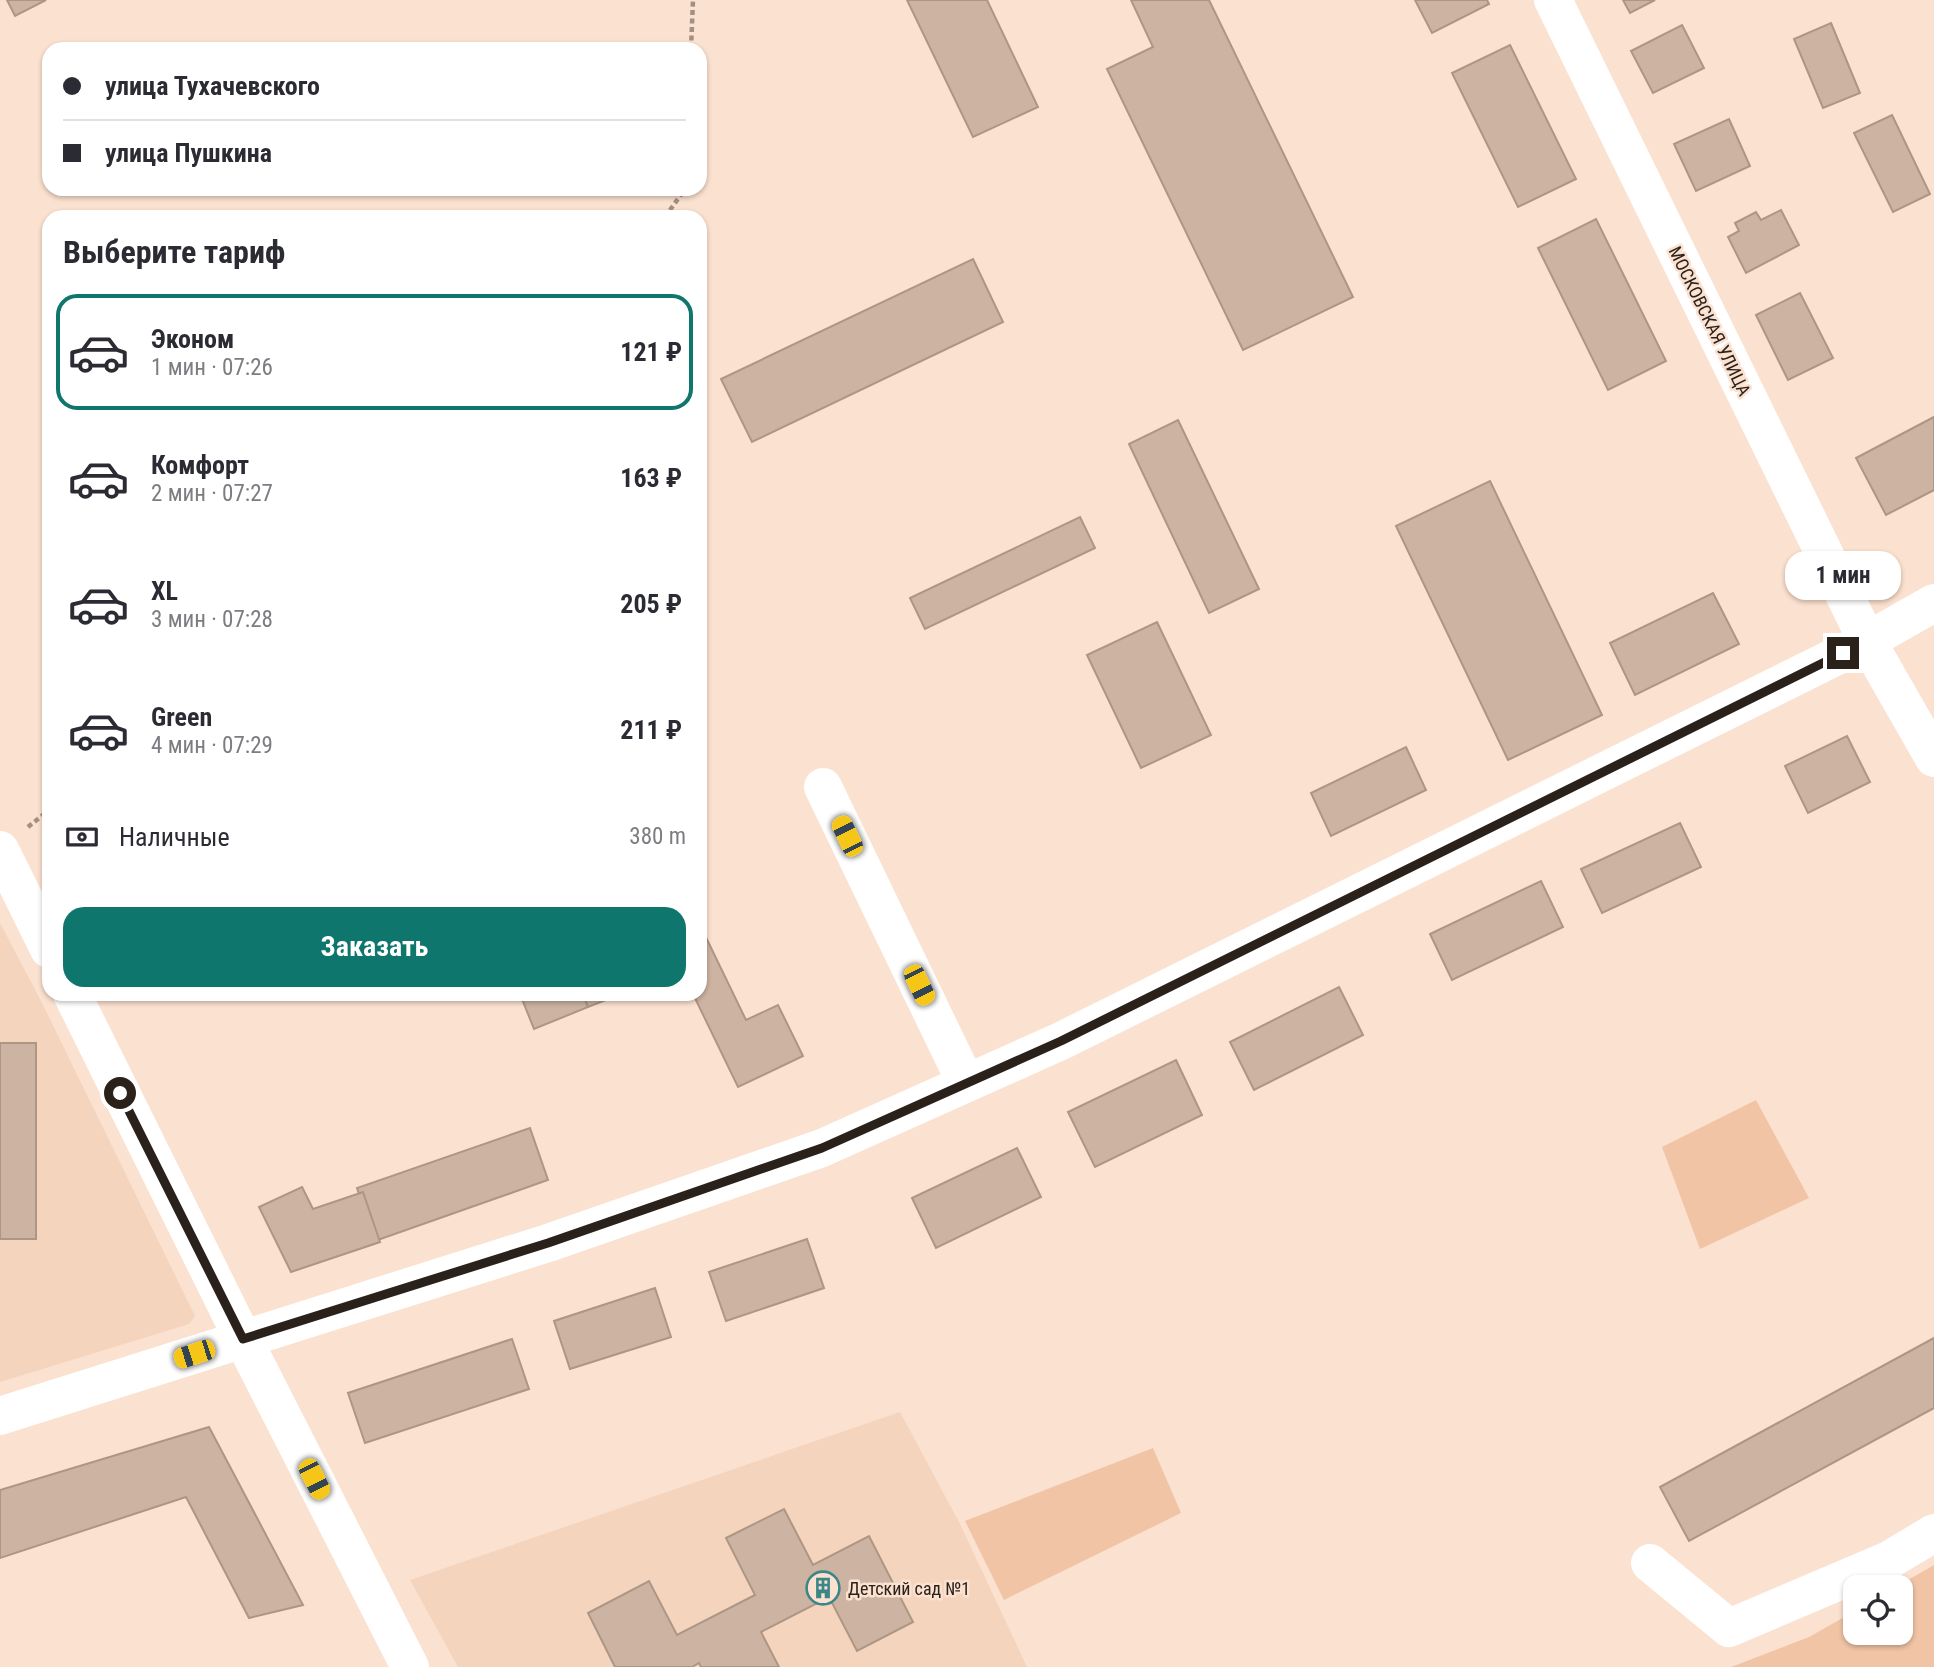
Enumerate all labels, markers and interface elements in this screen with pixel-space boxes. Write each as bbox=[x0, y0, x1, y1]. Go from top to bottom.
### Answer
text: улица Тухачевского bbox=[105, 71, 320, 101]
text: улица Пушкина bbox=[105, 138, 272, 168]
text: Выберите тариф bbox=[63, 233, 285, 271]
street label: МОСКОВСКАЯ УЛИЦА bbox=[1665, 243, 1756, 400]
icon: car bbox=[67, 321, 130, 384]
text: Эконом bbox=[151, 324, 234, 354]
text: 121 ₽ bbox=[620, 337, 682, 367]
text: 1 мин · 07:26 bbox=[151, 354, 273, 381]
icon: car bbox=[67, 447, 130, 510]
text: Комфорт bbox=[151, 450, 249, 480]
text: 163 ₽ bbox=[620, 463, 682, 493]
text: 2 мин · 07:27 bbox=[151, 480, 273, 507]
callout: 1 мин bbox=[1785, 552, 1901, 600]
text: 1 мин bbox=[1815, 562, 1871, 589]
icon: car bbox=[67, 573, 130, 636]
text: XL bbox=[151, 576, 178, 606]
text: 205 ₽ bbox=[620, 589, 682, 619]
text: 3 мин · 07:28 bbox=[151, 606, 273, 633]
route end bbox=[1827, 637, 1859, 669]
icon: car bbox=[67, 699, 130, 762]
text: Green bbox=[151, 702, 212, 732]
text: 211 ₽ bbox=[620, 715, 682, 745]
text: 4 мин · 07:29 bbox=[151, 732, 273, 759]
car bbox=[829, 813, 866, 859]
icon: cash bbox=[63, 818, 101, 856]
text: Наличные bbox=[119, 822, 230, 852]
text: 380 m bbox=[629, 823, 686, 850]
button: Заказать bbox=[63, 907, 686, 987]
car bbox=[901, 962, 938, 1008]
route start bbox=[104, 1077, 136, 1109]
car bbox=[171, 1338, 218, 1370]
car bbox=[296, 1456, 333, 1502]
building icon: Детский сад №1 bbox=[804, 1569, 842, 1607]
map controls bbox=[1843, 1575, 1913, 1645]
button: locate bbox=[1843, 1575, 1913, 1645]
place label: Детский сад №1 bbox=[848, 1578, 970, 1599]

